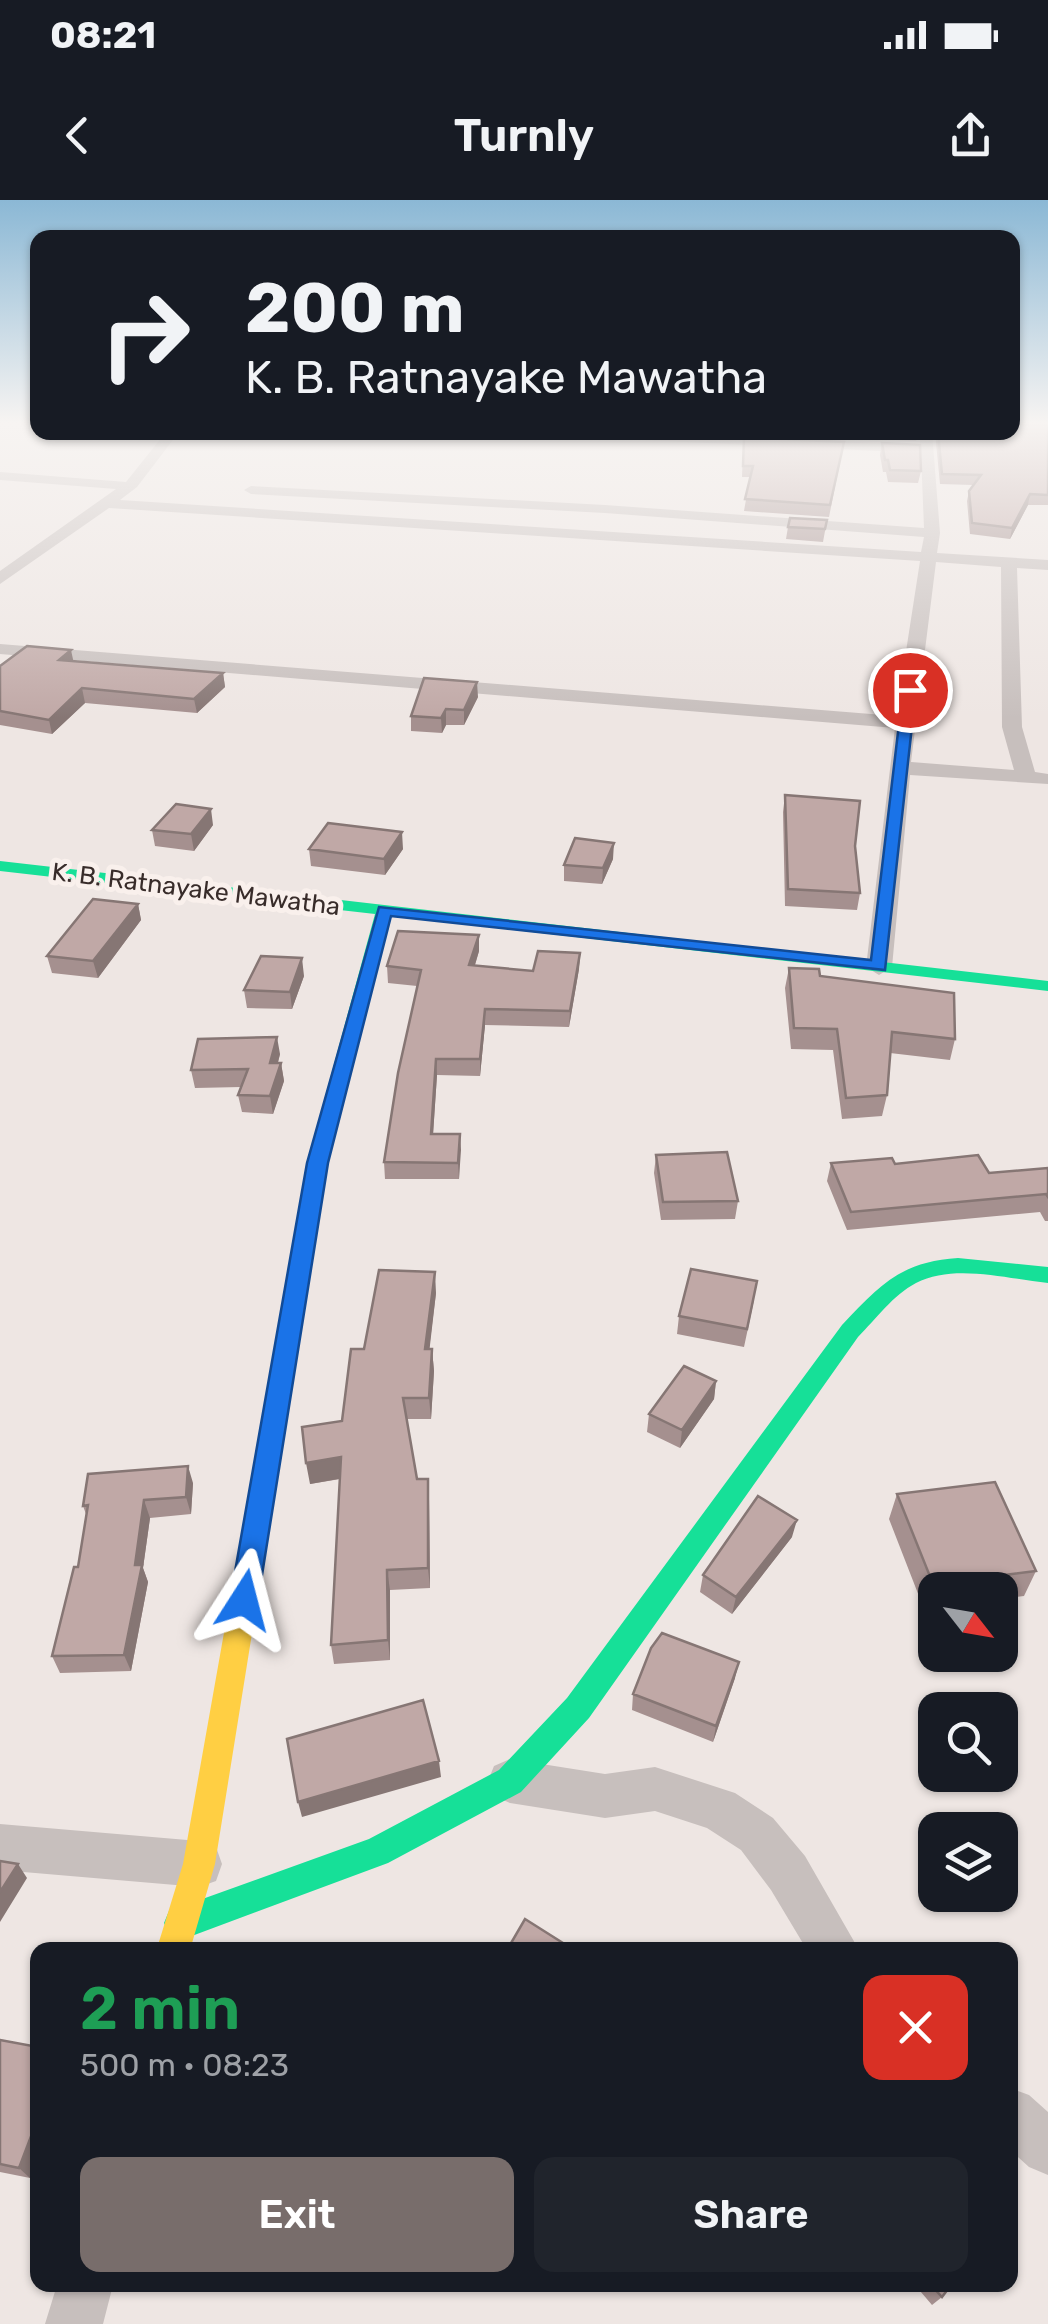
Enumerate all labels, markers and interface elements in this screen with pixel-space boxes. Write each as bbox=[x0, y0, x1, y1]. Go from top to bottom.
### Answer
text: 08:21 bbox=[50, 12, 156, 58]
icon: back bbox=[50, 108, 105, 163]
icon: share bbox=[943, 108, 998, 163]
text: Turnly bbox=[454, 109, 594, 162]
text: 200 m bbox=[245, 267, 465, 350]
icon: right bbox=[80, 270, 210, 400]
text: K. B. Ratnayake Mawatha bbox=[245, 351, 767, 404]
pin bbox=[868, 648, 953, 733]
icon: arrive bbox=[883, 663, 938, 718]
street label: K. B. Ratnayake Mawatha bbox=[50, 857, 342, 921]
position arrow bbox=[192, 1548, 296, 1652]
north arrow bbox=[918, 1572, 1018, 1672]
map controls bbox=[918, 1572, 1018, 1912]
button: search bbox=[918, 1692, 1018, 1792]
button: layers bbox=[918, 1812, 1018, 1912]
text: 2 min bbox=[80, 1973, 240, 2044]
button: close bbox=[863, 1975, 968, 2080]
text: 500 m · 08:23 bbox=[80, 2046, 289, 2084]
button: Exit bbox=[80, 2157, 514, 2272]
button: Share bbox=[534, 2157, 968, 2272]

